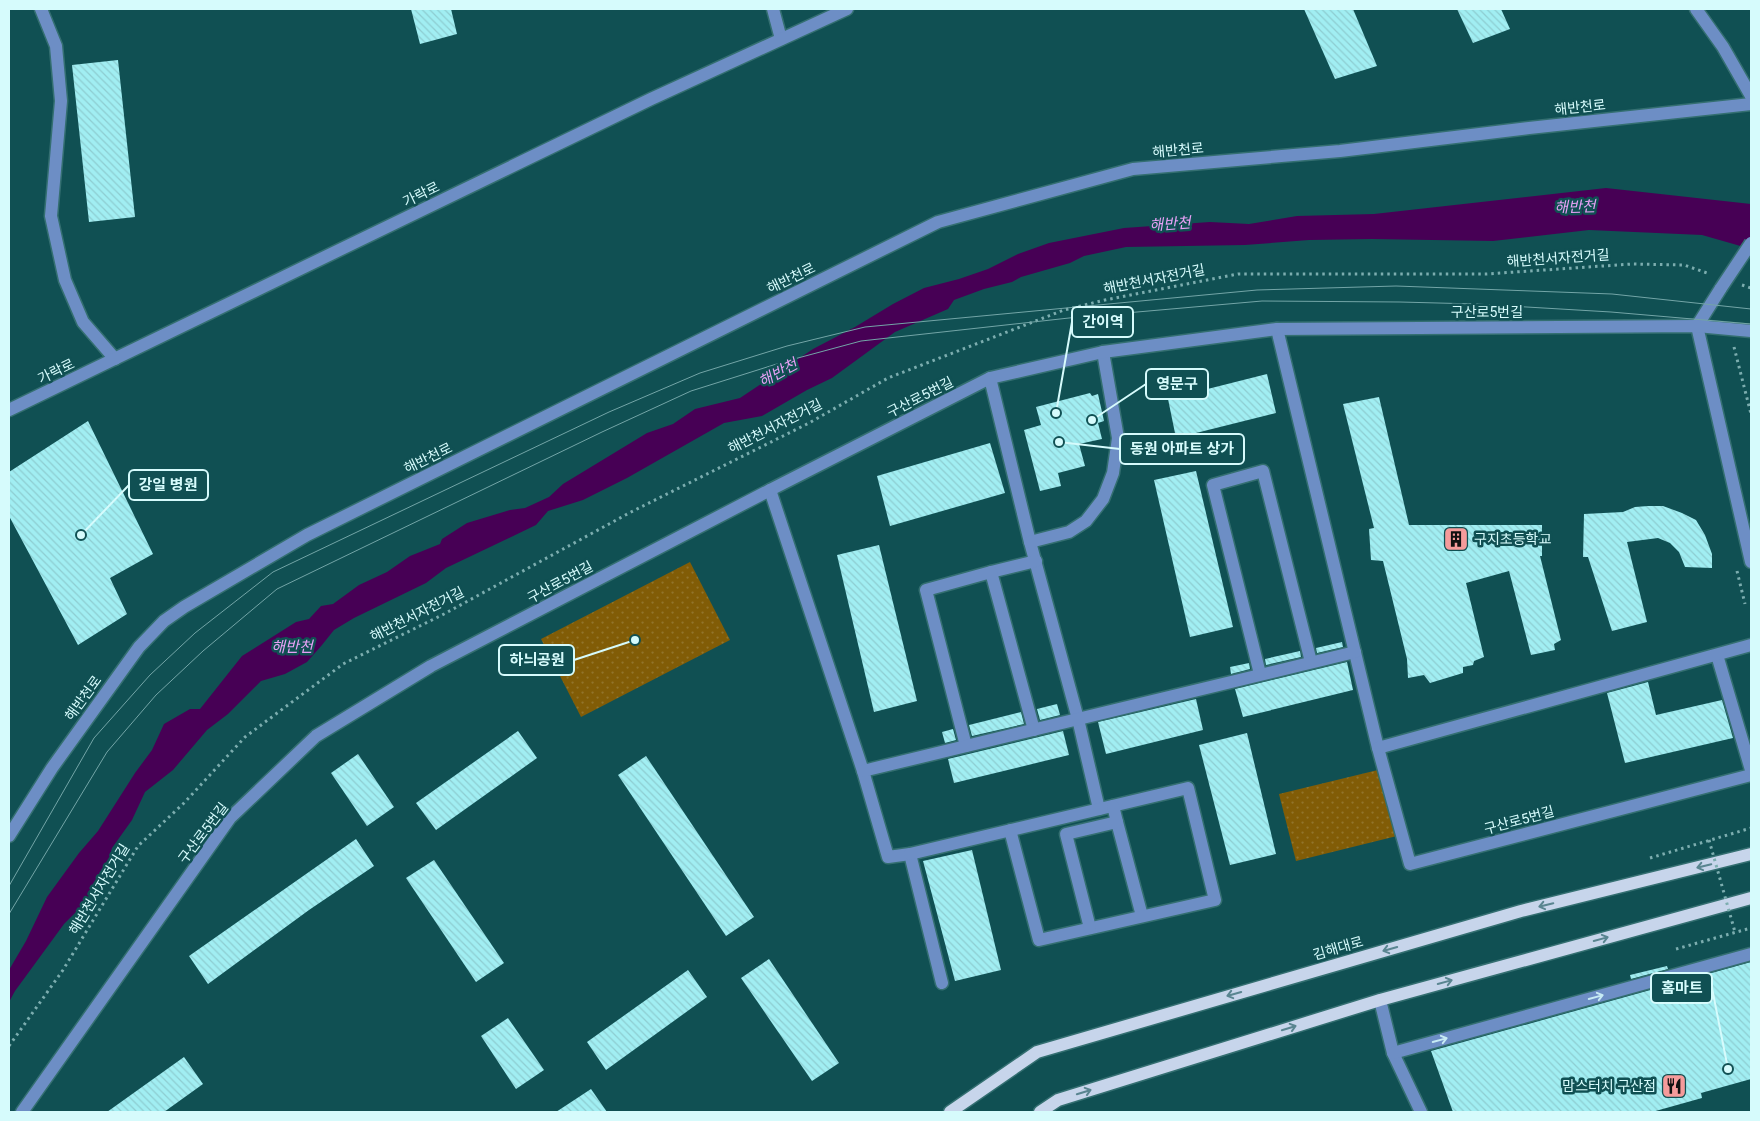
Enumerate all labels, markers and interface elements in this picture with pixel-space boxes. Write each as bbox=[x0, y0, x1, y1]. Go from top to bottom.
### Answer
street label: 해반천로 bbox=[1554, 96, 1607, 118]
street label: 해반천로 bbox=[1152, 140, 1204, 160]
street label: 가락로 bbox=[400, 178, 442, 210]
water label: 해반천 bbox=[1554, 197, 1598, 217]
water label: 해반천 bbox=[1149, 213, 1193, 234]
street label: 해반천서자전거길 bbox=[1506, 246, 1610, 270]
street label: 해반천로 bbox=[764, 259, 818, 296]
street label: 해반천서자전거길 bbox=[1102, 261, 1206, 297]
street label: 구산로5번길 bbox=[1451, 304, 1523, 320]
callout: 간이역 bbox=[1072, 307, 1133, 337]
text: 간이역 bbox=[1082, 313, 1124, 331]
water label: 해반천 bbox=[756, 354, 802, 391]
street label: 가락로 bbox=[35, 355, 77, 387]
callout: 영문구 bbox=[1146, 369, 1208, 399]
street label: 구산로5번길 bbox=[884, 373, 956, 421]
text: 영문구 bbox=[1156, 375, 1198, 393]
street label: 해반천서자전거길 bbox=[725, 395, 825, 457]
callout: 동원 아파트 상가 bbox=[1120, 434, 1244, 464]
street label: 해반천로 bbox=[401, 439, 455, 476]
text: 동원 아파트 상가 bbox=[1130, 440, 1234, 458]
callout: 강일 병원 bbox=[129, 470, 208, 500]
text: 강일 병원 bbox=[139, 476, 197, 494]
building icon: 구지초등학교 bbox=[1443, 526, 1469, 552]
place label: 구지초등학교 bbox=[1474, 531, 1551, 547]
street label: 구산로5번길 bbox=[524, 558, 596, 606]
street label: 해반천서자전거길 bbox=[367, 583, 467, 645]
water label: 해반천 bbox=[271, 638, 315, 656]
callout: 하늬공원 bbox=[499, 645, 574, 675]
text: 하늬공원 bbox=[509, 651, 565, 669]
street label: 해반천로 bbox=[61, 672, 105, 724]
street label: 구산로5번길 bbox=[175, 799, 231, 867]
street label: 구산로5번길 bbox=[1482, 803, 1556, 837]
street label: 해반천서자전거길 bbox=[66, 841, 132, 937]
one-way arrow bbox=[1696, 862, 1712, 871]
one-way arrow bbox=[1539, 901, 1555, 910]
street label: 김해대로 bbox=[1311, 933, 1365, 963]
one-way arrow bbox=[1593, 934, 1609, 943]
one-way arrow bbox=[1382, 944, 1398, 954]
callout: 홈마트 bbox=[1651, 973, 1712, 1003]
one-way arrow bbox=[1436, 977, 1452, 987]
text: 홈마트 bbox=[1661, 979, 1703, 997]
one-way arrow bbox=[1226, 990, 1242, 1000]
one-way arrow bbox=[1588, 991, 1604, 1001]
one-way arrow bbox=[1281, 1023, 1297, 1033]
one-way arrow bbox=[1431, 1034, 1447, 1044]
restaurant icon: 맘스터치 구산점 bbox=[1661, 1073, 1687, 1099]
place label: 맘스터치 구산점 bbox=[1562, 1078, 1656, 1094]
one-way arrow bbox=[1075, 1087, 1091, 1096]

